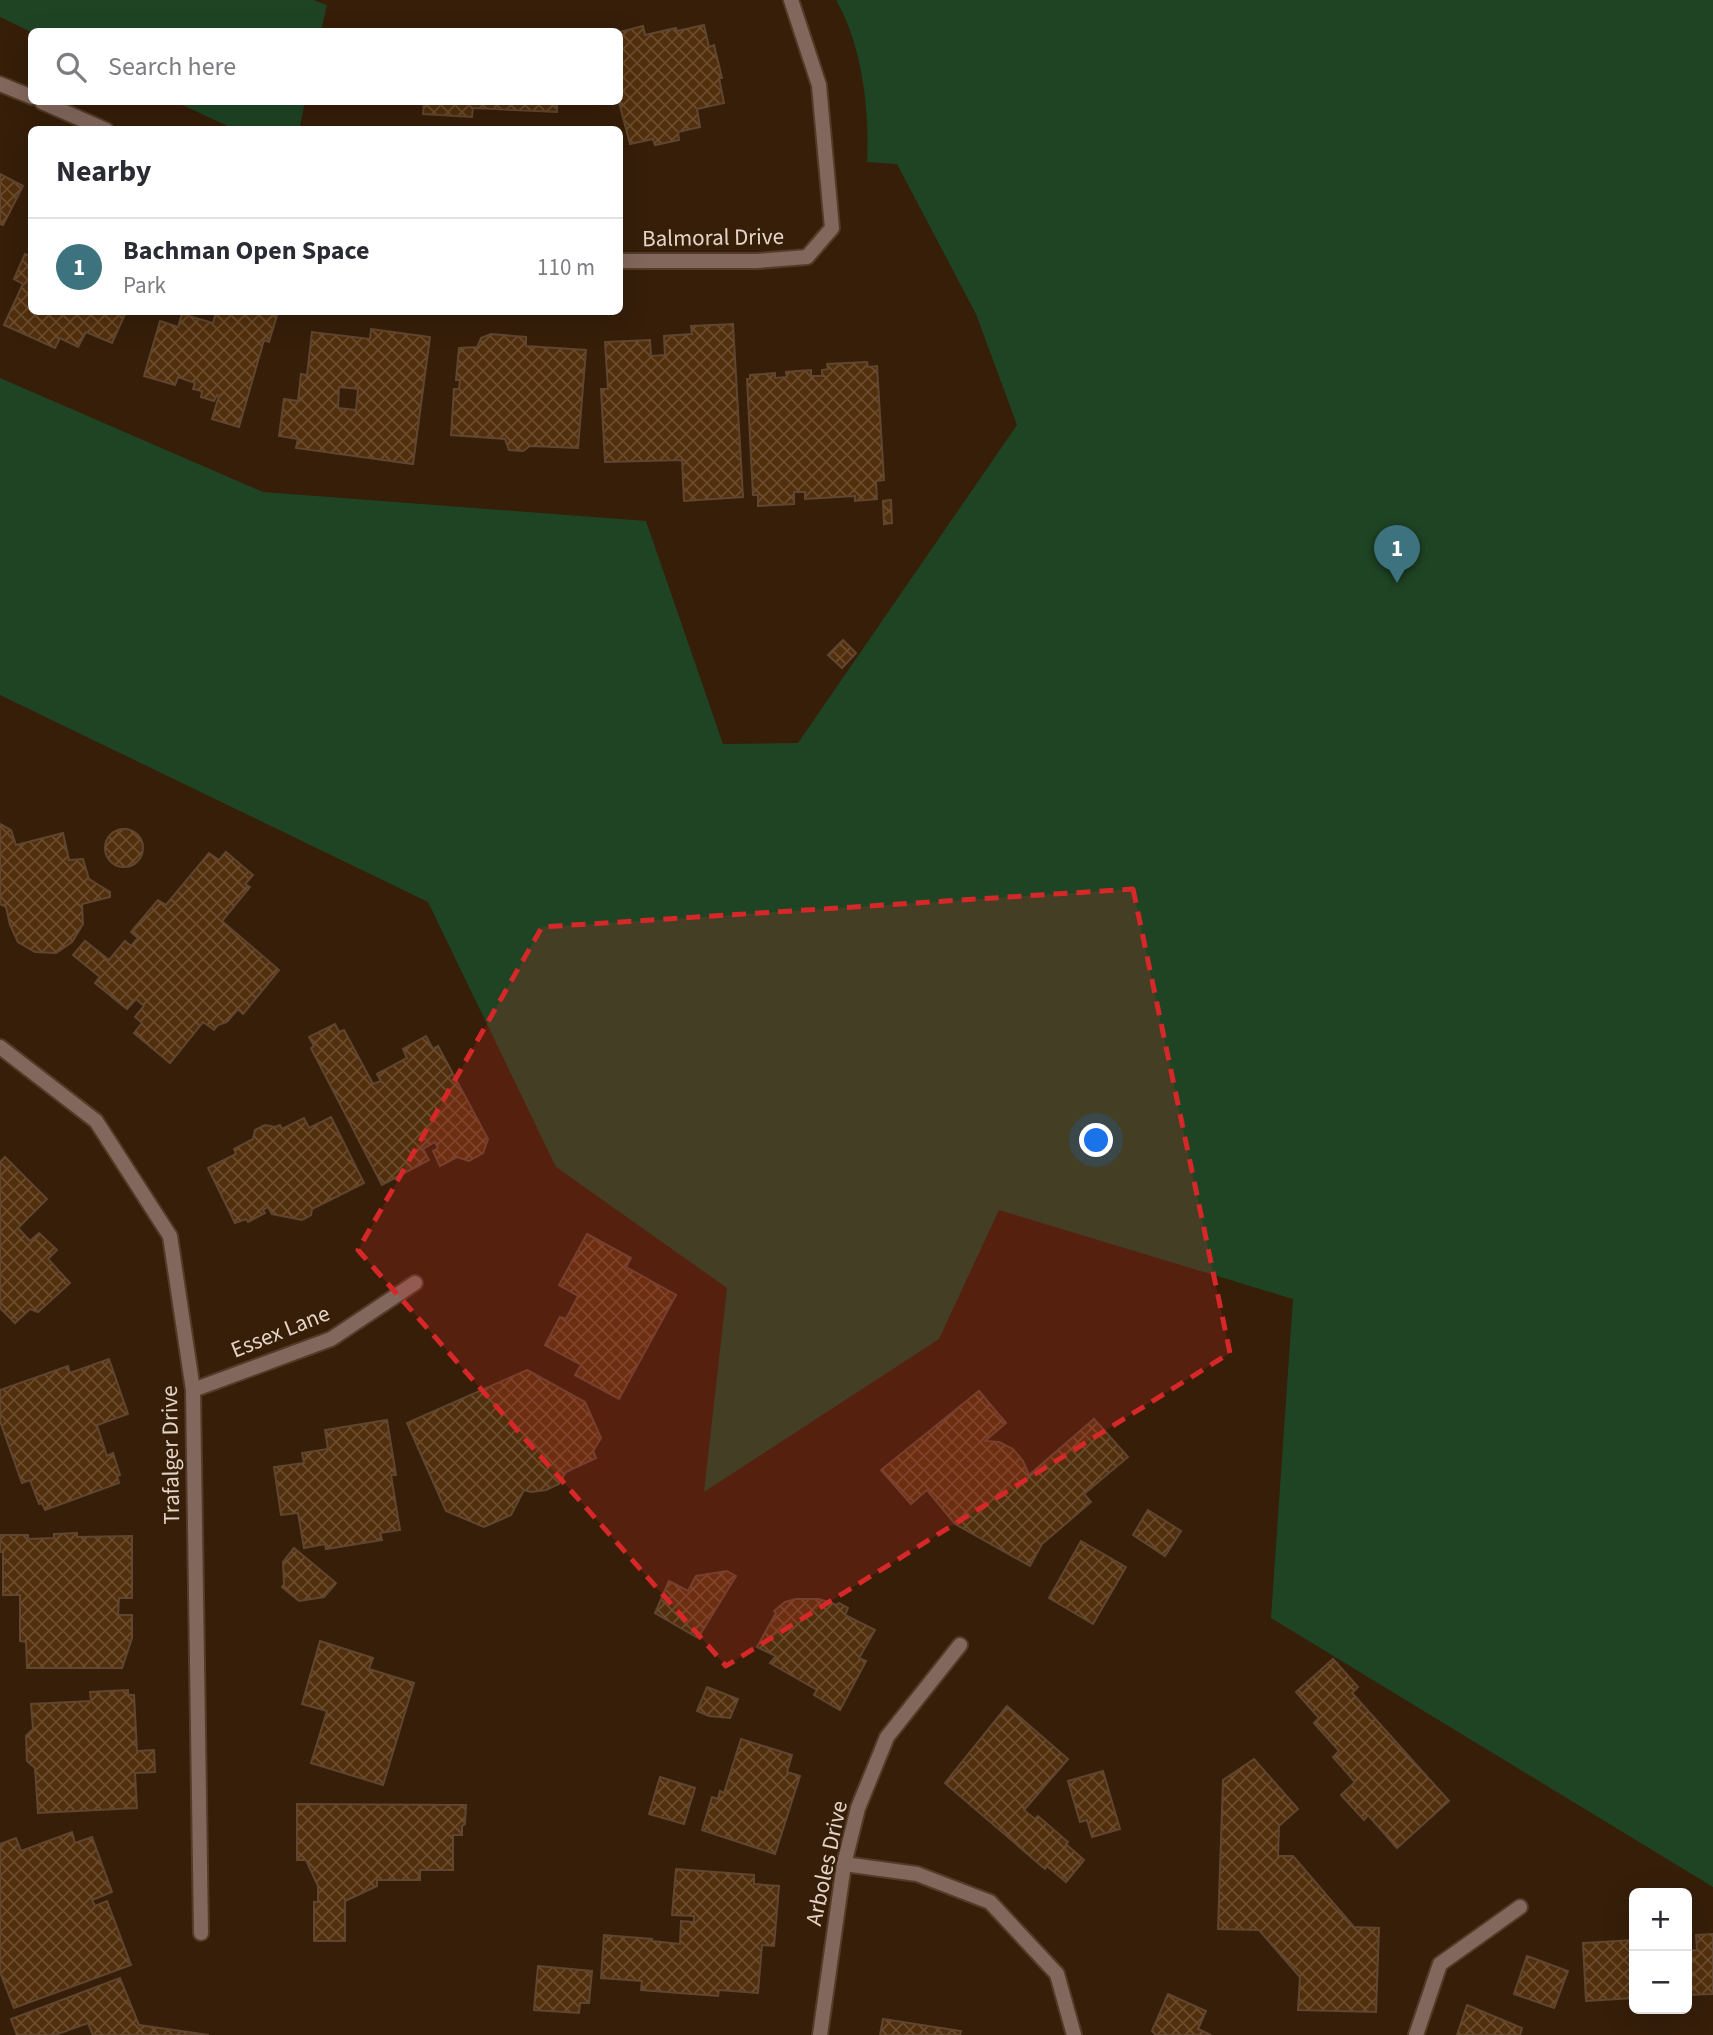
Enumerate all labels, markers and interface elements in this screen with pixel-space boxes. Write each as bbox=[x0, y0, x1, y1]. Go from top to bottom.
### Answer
search box bbox=[28, 28, 623, 105]
icon: search bbox=[52, 48, 90, 86]
text: Search here bbox=[108, 48, 236, 85]
text: Nearby bbox=[56, 150, 151, 193]
street label: Balmoral Drive bbox=[642, 220, 784, 255]
text: Bachman Open Space bbox=[123, 232, 369, 269]
text: 1 bbox=[73, 251, 85, 284]
text: 110 m bbox=[537, 251, 595, 284]
text: Park bbox=[123, 269, 166, 302]
pin: 1 bbox=[1374, 525, 1420, 583]
your location bbox=[1079, 1123, 1113, 1157]
street label: Essex Lane bbox=[226, 1297, 335, 1366]
street label: Trafalger Drive bbox=[153, 1385, 188, 1525]
street label: Arboles Drive bbox=[797, 1798, 856, 1929]
map controls bbox=[1629, 1888, 1692, 2014]
button: + bbox=[1629, 1888, 1692, 1951]
button: − bbox=[1629, 1951, 1692, 2014]

